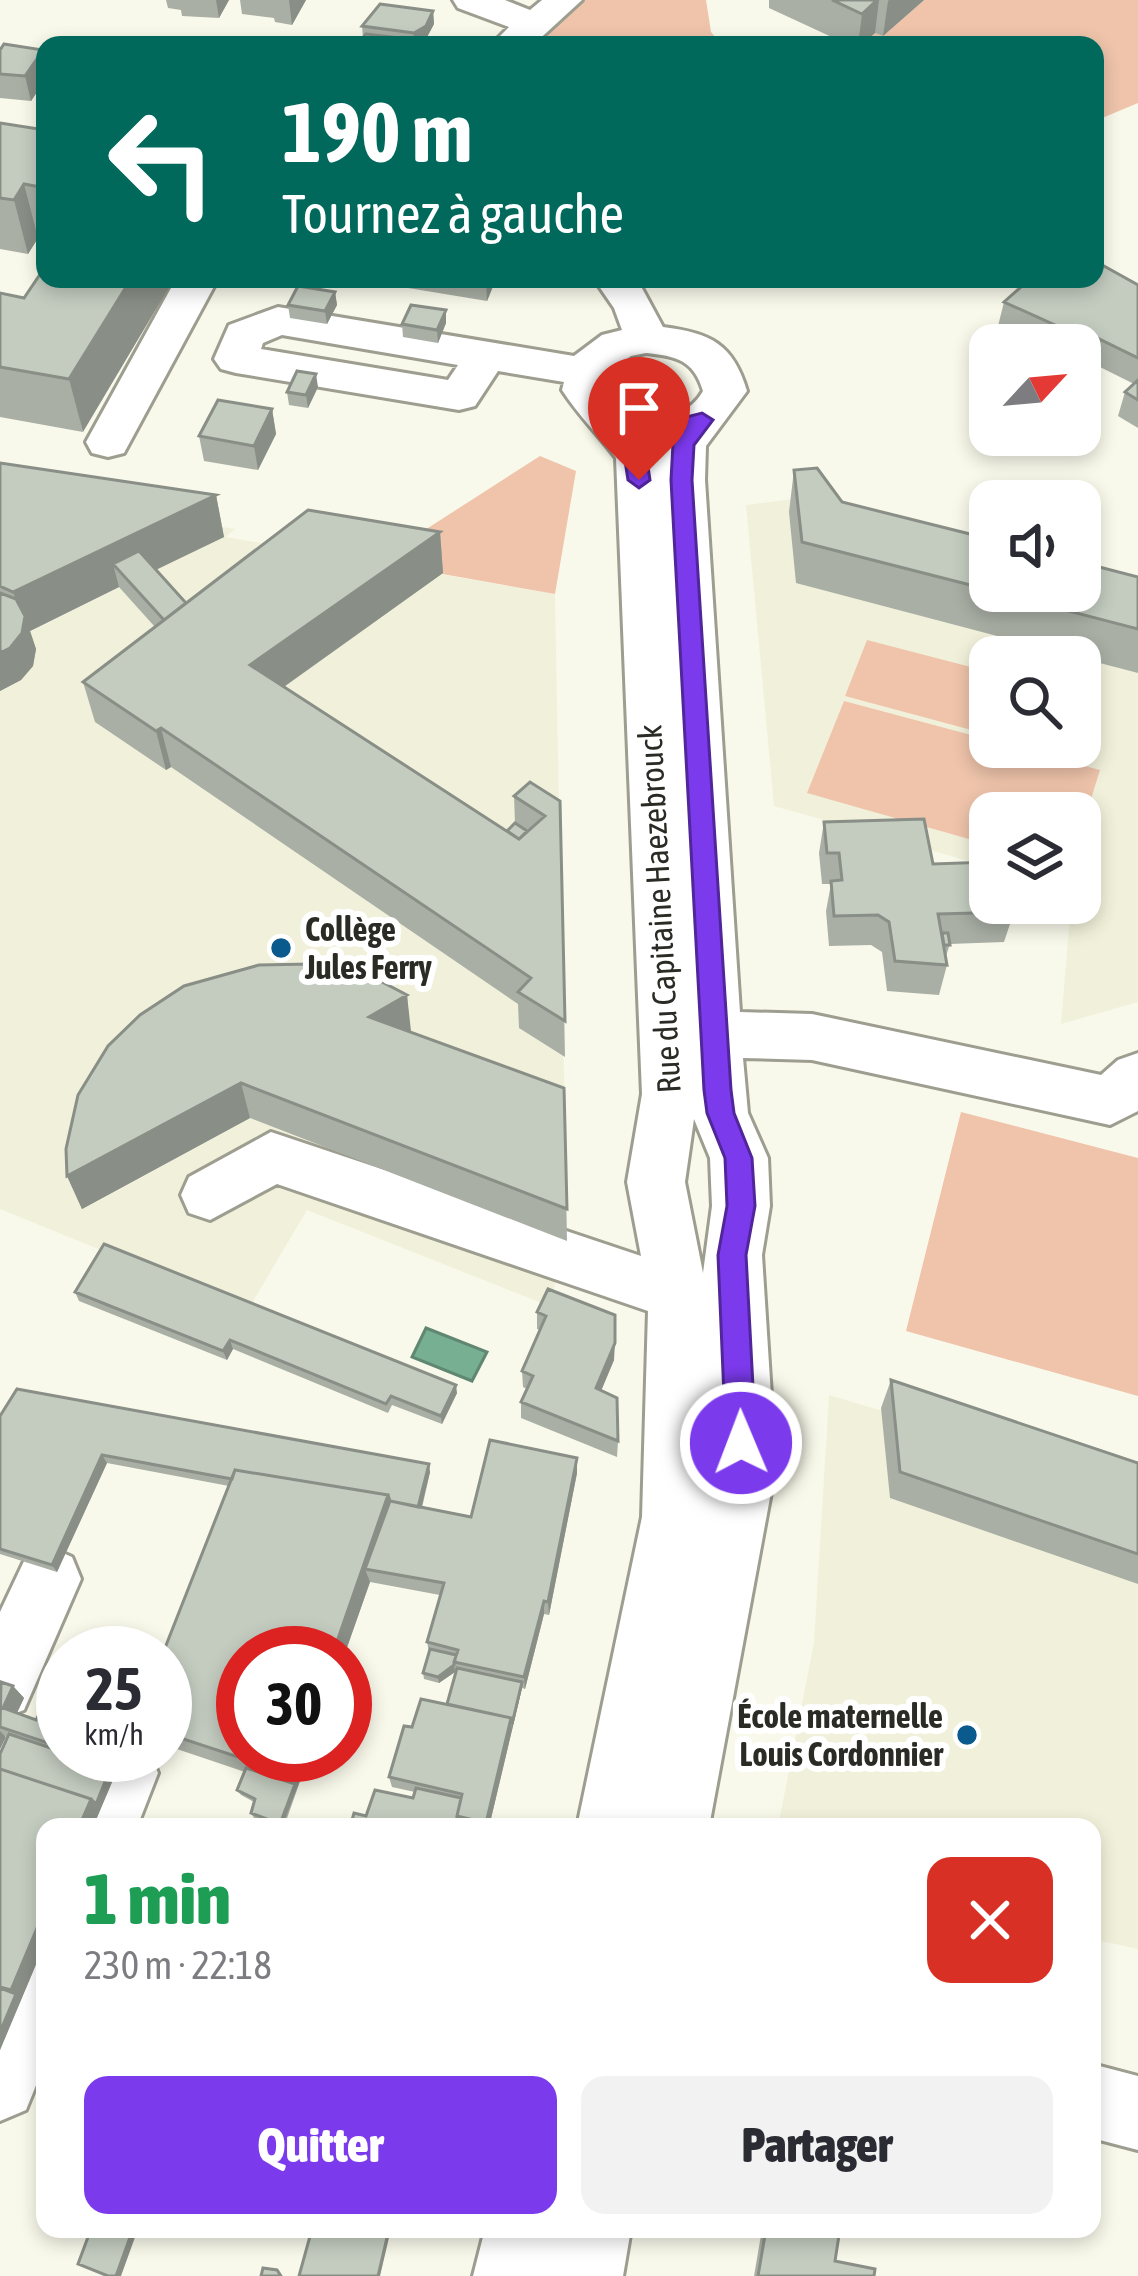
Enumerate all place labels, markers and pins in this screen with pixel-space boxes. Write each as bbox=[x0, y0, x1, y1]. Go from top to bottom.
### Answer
pin bbox=[588, 357, 690, 480]
place label: Collège Jules Ferry bbox=[304, 910, 432, 986]
marker: Collège Jules Ferry bbox=[268, 935, 294, 961]
place label: École maternelle Louis Cordonnier bbox=[737, 1697, 944, 1773]
marker: École maternelle Louis Cordonnier bbox=[954, 1722, 980, 1748]

